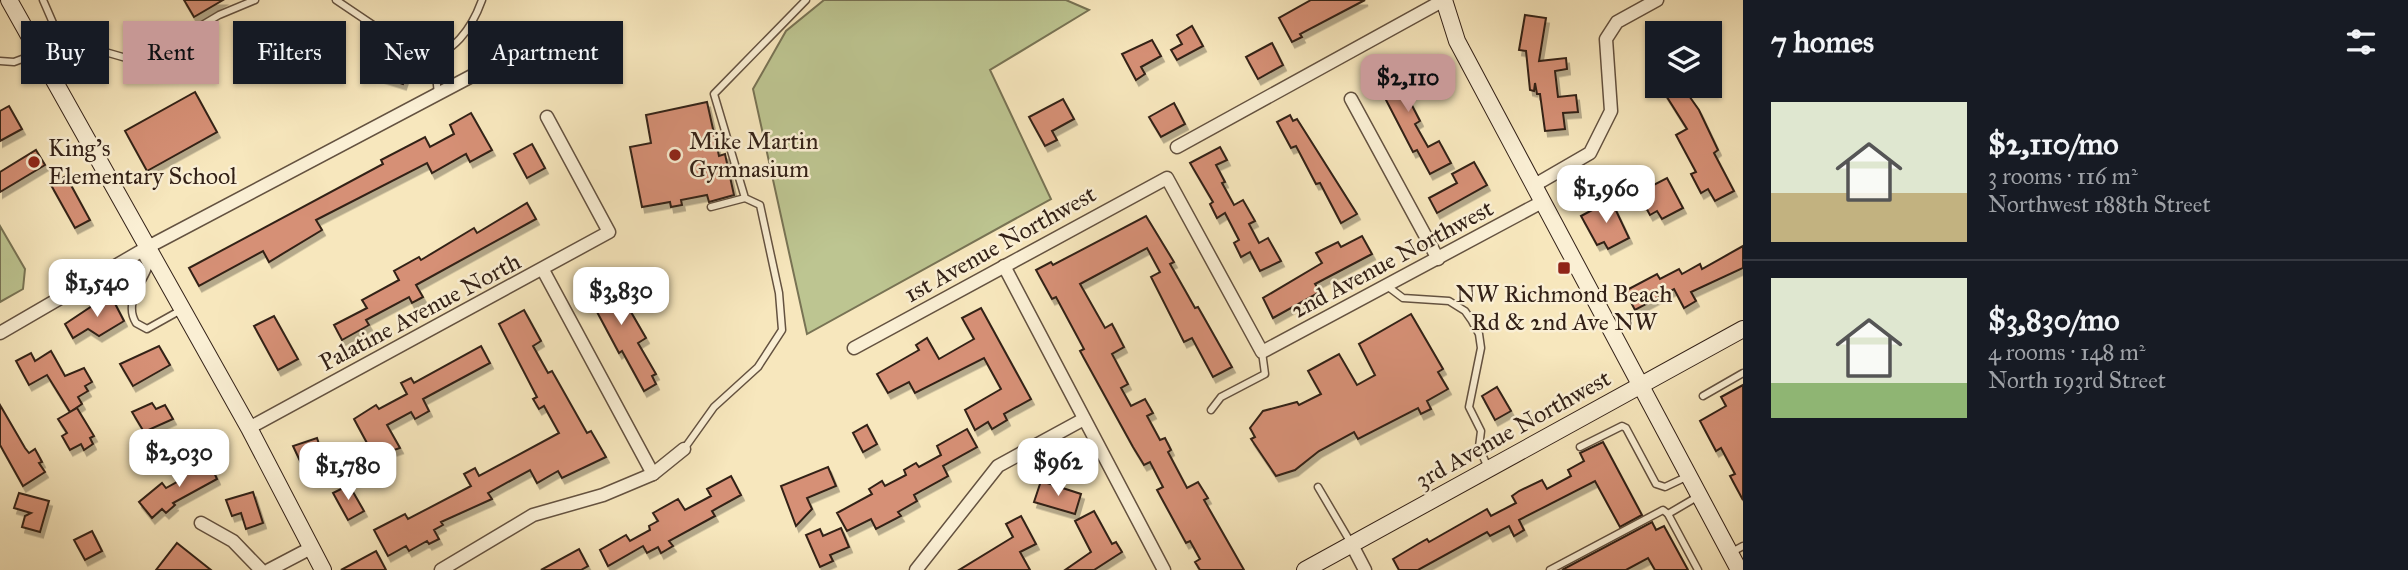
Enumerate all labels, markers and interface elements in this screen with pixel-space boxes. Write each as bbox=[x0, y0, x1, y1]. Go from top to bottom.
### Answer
chip: Buy bbox=[21, 21, 109, 84]
chip: Rent bbox=[123, 21, 219, 84]
chip: Filters bbox=[233, 21, 346, 84]
chip: New bbox=[360, 21, 454, 84]
chip: Apartment bbox=[468, 21, 623, 84]
map controls bbox=[1645, 21, 1722, 98]
button: layers bbox=[1645, 21, 1722, 98]
icon: filters bbox=[2342, 23, 2380, 61]
text: 7 homes bbox=[1771, 24, 1874, 60]
pin: $2,110 bbox=[1351, 54, 1465, 114]
text: $2,110 bbox=[1376, 63, 1440, 91]
place label: Mike Martin Gymnasium bbox=[689, 126, 818, 184]
text: $2,110/mo bbox=[1988, 126, 2119, 162]
icon: home bbox=[1827, 130, 1911, 214]
place label: King's Elementary School bbox=[48, 133, 237, 191]
marker: Mike Martin Gymnasium bbox=[667, 147, 683, 163]
marker: King's Elementary School bbox=[26, 154, 42, 170]
text: 3 rooms · 116 m² bbox=[1988, 162, 2138, 190]
pin: $1,960 bbox=[1549, 166, 1663, 225]
text: $1,960 bbox=[1573, 174, 1639, 202]
street label: 1st Avenue Northwest bbox=[899, 179, 1102, 309]
text: Northwest 188th Street bbox=[1988, 190, 2211, 218]
street label: 2nd Avenue Northwest bbox=[1286, 193, 1499, 325]
street label: Palatine Avenue North bbox=[314, 246, 526, 378]
pin: $1,540 bbox=[40, 260, 154, 319]
marker: NW Richmond Beach Rd & 2nd Ave NW bbox=[1556, 260, 1572, 276]
text: $1,540 bbox=[65, 268, 129, 296]
pin: $3,830 bbox=[564, 268, 678, 327]
text: $3,830 bbox=[589, 276, 653, 304]
place label: NW Richmond Beach Rd & 2nd Ave NW bbox=[1455, 279, 1673, 337]
text: $3,830/mo bbox=[1988, 302, 2120, 338]
icon: home bbox=[1827, 306, 1911, 390]
text: 4 rooms · 148 m² bbox=[1988, 338, 2145, 366]
street label: 3rd Avenue Northwest bbox=[1410, 363, 1616, 495]
text: North 193rd Street bbox=[1988, 366, 2166, 394]
pin: $2,030 bbox=[122, 430, 236, 489]
text: $2,030 bbox=[145, 438, 213, 466]
pin: $962 bbox=[1017, 438, 1099, 498]
pin: $1,780 bbox=[291, 442, 405, 502]
text: $962 bbox=[1033, 447, 1083, 475]
text: $1,780 bbox=[315, 451, 381, 479]

